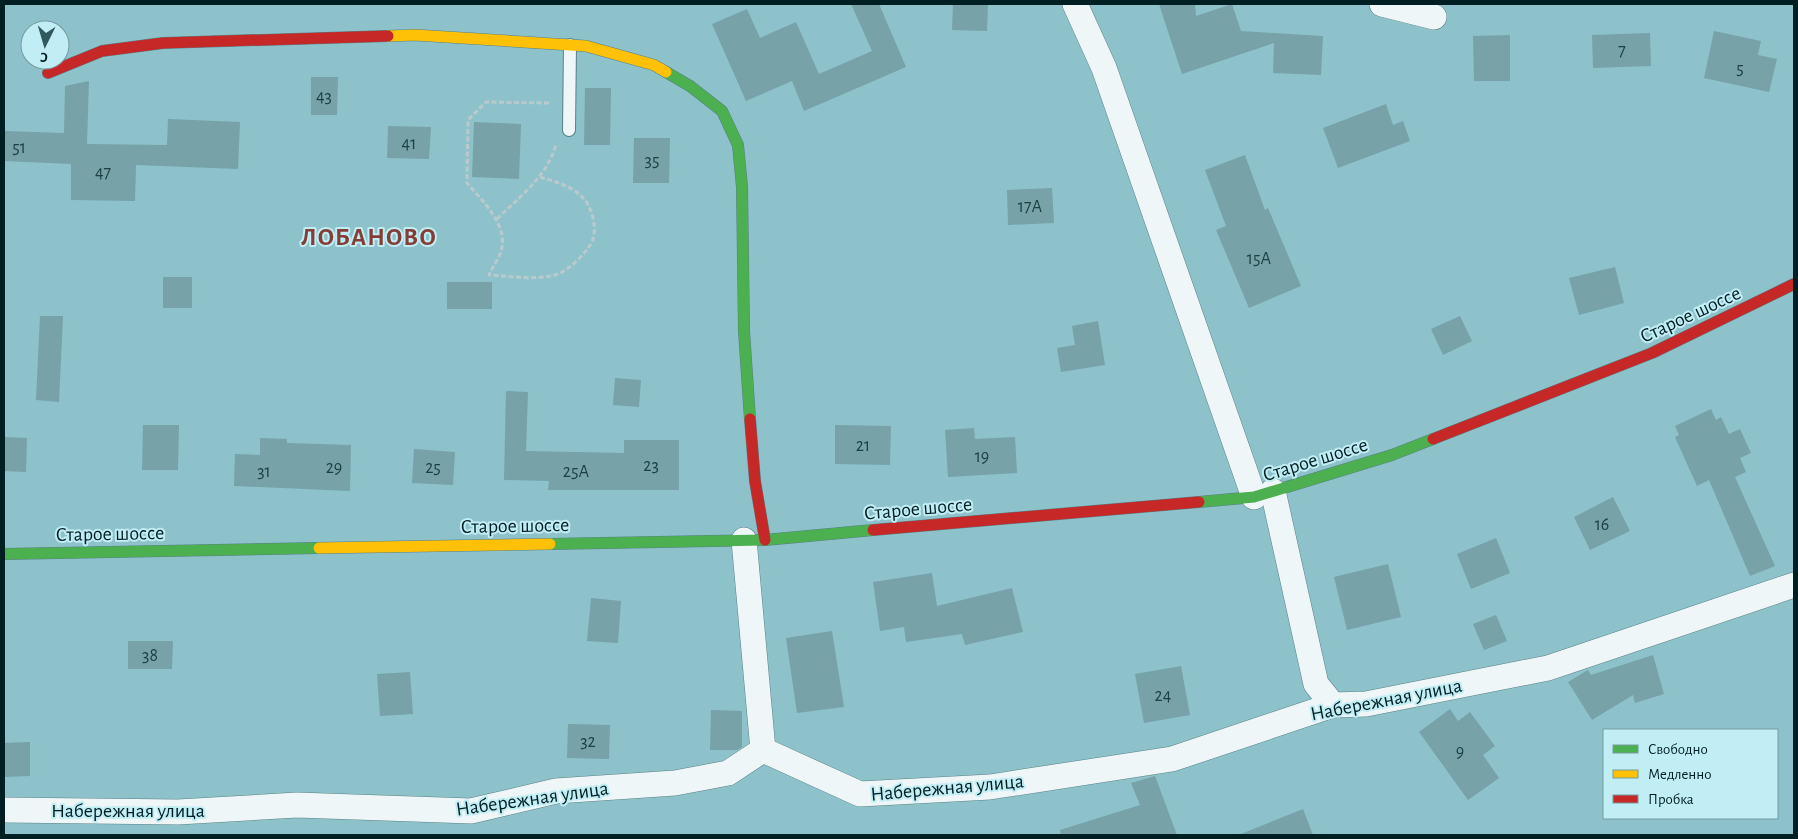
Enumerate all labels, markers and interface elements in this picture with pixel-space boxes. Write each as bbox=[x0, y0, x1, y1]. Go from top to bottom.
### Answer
north arrow bbox=[20, 20, 70, 70]
house number: 7 bbox=[1618, 42, 1626, 60]
text: С bbox=[39, 50, 48, 64]
house number: 5 bbox=[1736, 60, 1744, 78]
house number: 43 bbox=[316, 88, 332, 106]
house number: 41 bbox=[402, 135, 416, 153]
house number: 51 bbox=[12, 139, 26, 157]
house number: 35 bbox=[645, 152, 659, 170]
house number: 47 bbox=[95, 164, 111, 182]
house number: 17А bbox=[1018, 198, 1043, 216]
district label: ЛОБАНОВО bbox=[301, 225, 437, 250]
house number: 15А bbox=[1247, 250, 1272, 268]
street label: Старое шоссе bbox=[1637, 283, 1744, 347]
street label: Старое шоссе bbox=[1260, 435, 1370, 485]
house number: 21 bbox=[856, 437, 870, 455]
house number: 19 bbox=[975, 448, 989, 466]
house number: 23 bbox=[643, 457, 659, 475]
house number: 29 bbox=[326, 459, 342, 477]
house number: 25 bbox=[425, 459, 441, 477]
house number: 31 bbox=[257, 463, 271, 481]
house number: 25А bbox=[563, 463, 590, 481]
street label: Старое шоссе bbox=[863, 494, 973, 524]
street label: Старое шоссе bbox=[461, 515, 570, 537]
house number: 16 bbox=[1595, 516, 1609, 534]
street label: Старое шоссе bbox=[56, 523, 165, 545]
house number: 38 bbox=[142, 647, 158, 665]
street label: Набережная улица bbox=[1309, 675, 1464, 724]
house number: 24 bbox=[1155, 687, 1172, 705]
legend bbox=[1603, 729, 1778, 819]
house number: 32 bbox=[580, 733, 596, 751]
text: Свободно bbox=[1648, 742, 1708, 757]
house number: 9 bbox=[1456, 743, 1464, 761]
text: Медленно bbox=[1648, 767, 1712, 782]
street label: Набережная улица bbox=[870, 771, 1025, 805]
street label: Набережная улица bbox=[454, 778, 610, 820]
text: Пробка bbox=[1648, 792, 1694, 807]
street label: Набережная улица bbox=[51, 801, 205, 821]

